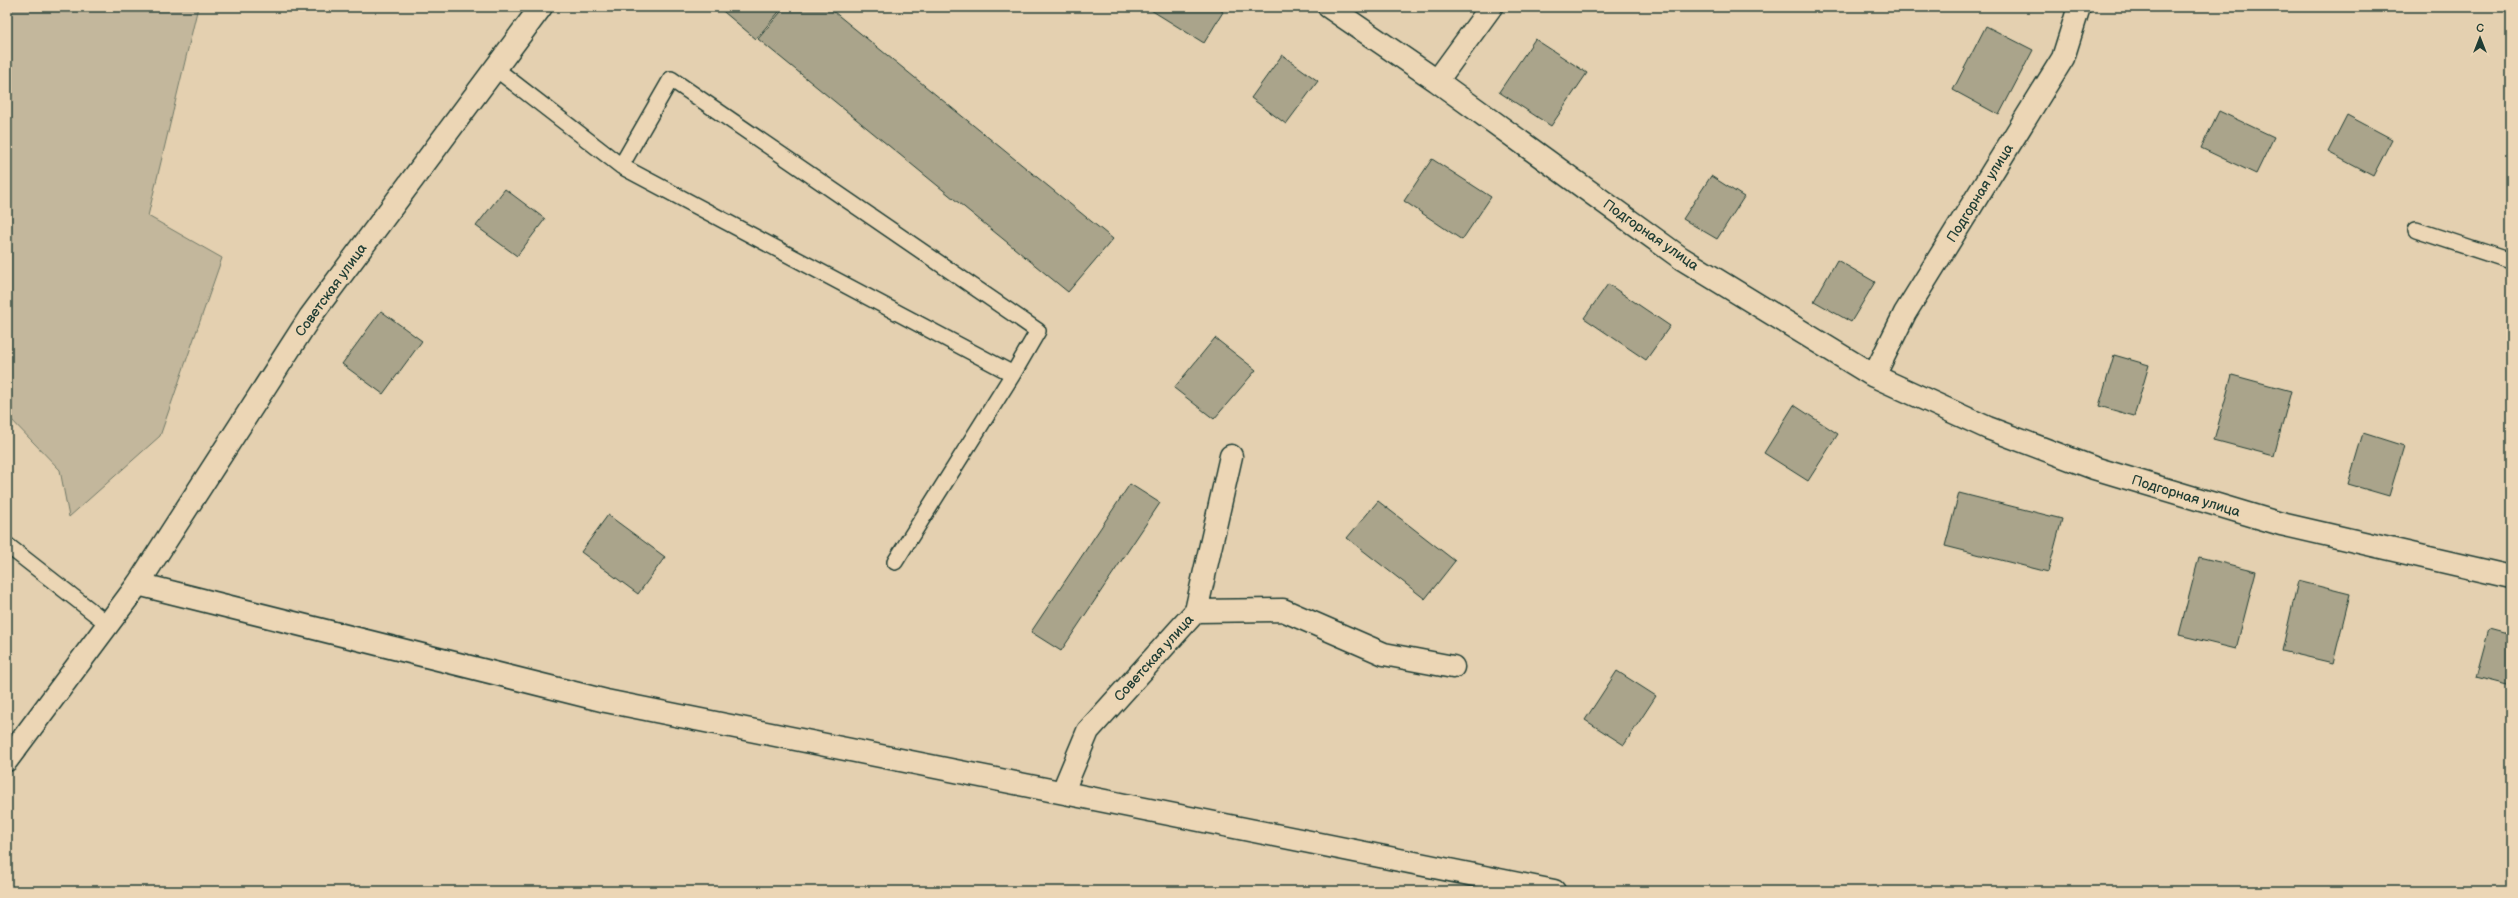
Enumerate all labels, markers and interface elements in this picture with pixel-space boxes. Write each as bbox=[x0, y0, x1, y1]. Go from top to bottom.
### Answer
north arrow bbox=[2460, 18, 2500, 58]
text: С bbox=[2476, 22, 2484, 35]
street label: Подгорная улица bbox=[1943, 140, 2017, 245]
street label: Подгорная улица bbox=[1600, 196, 1703, 275]
street label: Советская улица bbox=[292, 240, 371, 340]
street label: Подгорная улица bbox=[2130, 471, 2243, 521]
street label: Советская улица bbox=[1111, 611, 1198, 705]

